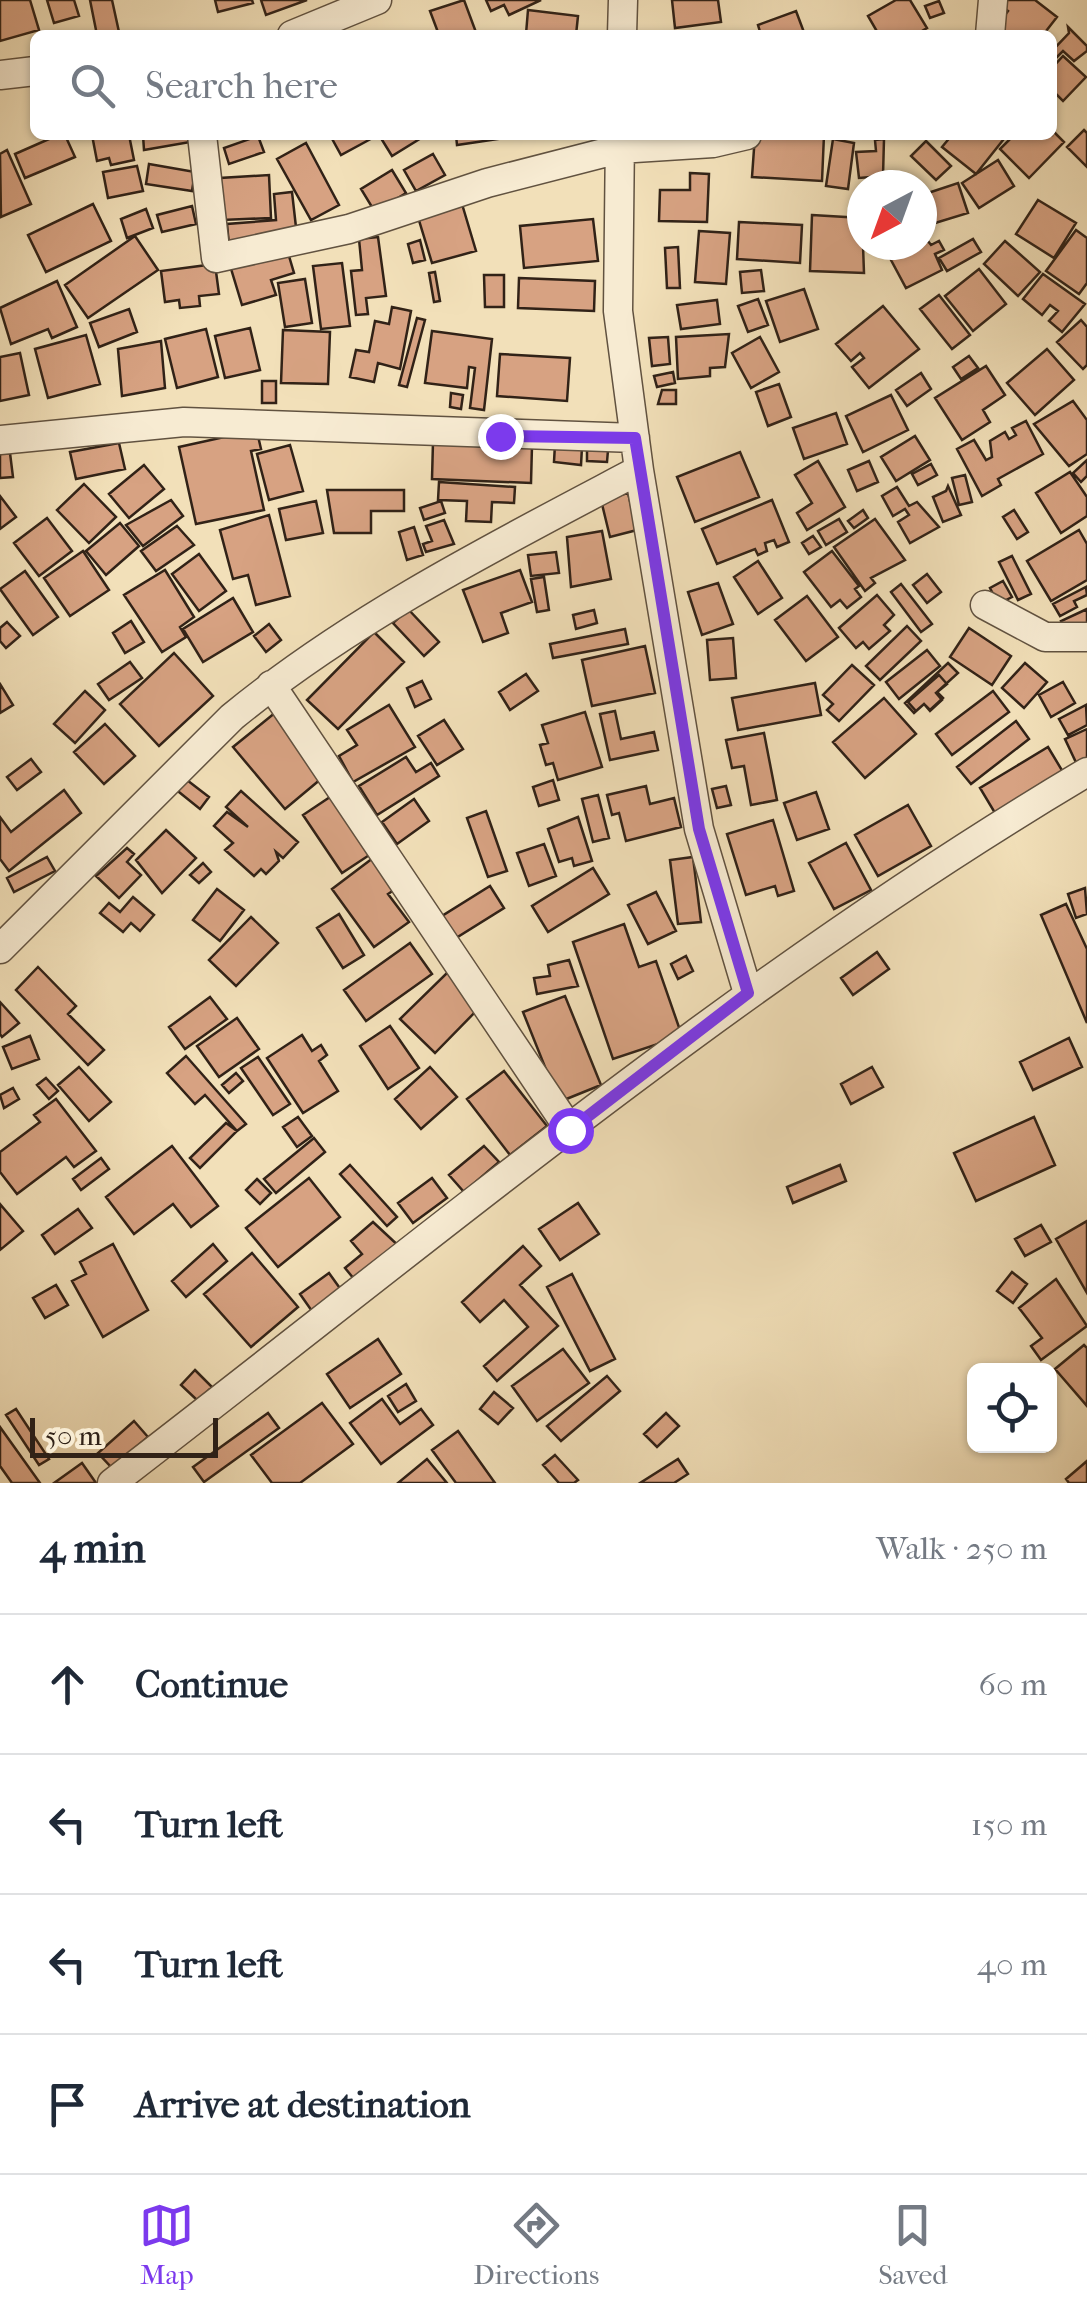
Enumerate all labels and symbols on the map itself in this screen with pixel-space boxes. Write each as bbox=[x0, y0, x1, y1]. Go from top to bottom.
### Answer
north arrow bbox=[847, 170, 937, 260]
route end bbox=[478, 414, 524, 460]
route start bbox=[548, 1108, 594, 1154]
scale bar bbox=[30, 1413, 218, 1458]

